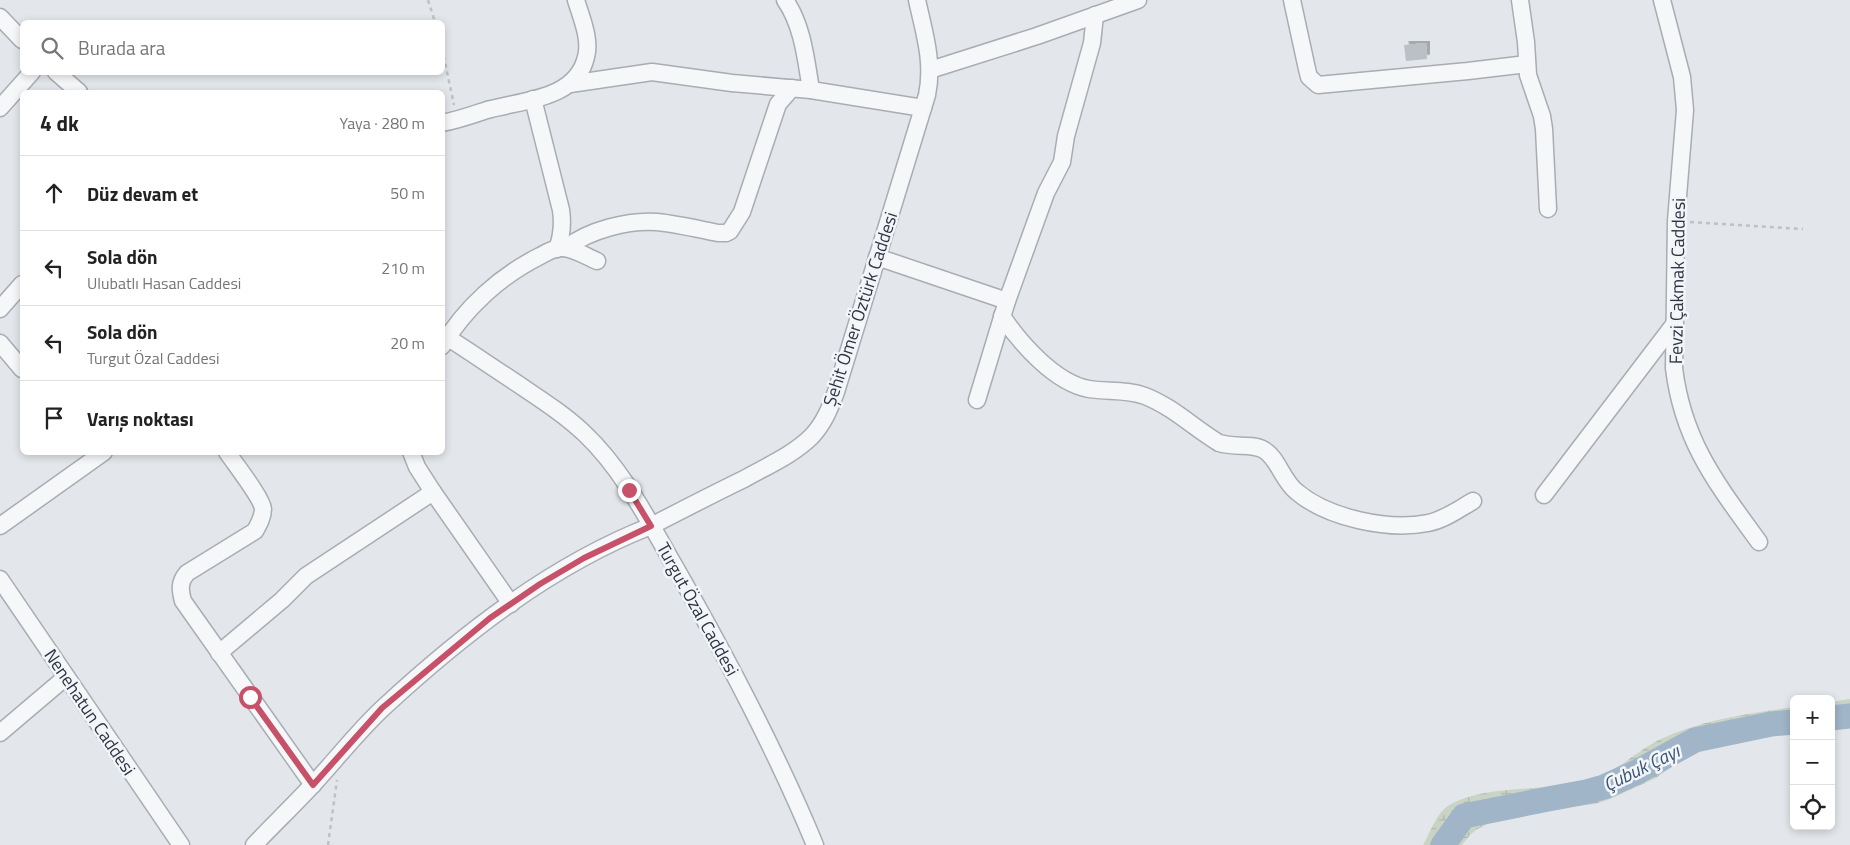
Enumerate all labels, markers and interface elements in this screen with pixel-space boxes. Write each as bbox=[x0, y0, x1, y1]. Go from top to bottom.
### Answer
search box bbox=[20, 20, 445, 75]
text: Burada ara bbox=[78, 33, 165, 62]
icon: search bbox=[38, 34, 66, 62]
text: 4 dk bbox=[40, 107, 79, 139]
text: Yaya · 280 m bbox=[340, 111, 425, 135]
icon: ahead bbox=[40, 179, 68, 207]
text: Düz devam et bbox=[87, 179, 198, 208]
text: 50 m bbox=[390, 181, 425, 205]
street label: Fevzi Çakmak Caddesi bbox=[1662, 198, 1692, 364]
street label: Şehit Ömer Öztürk Caddesi bbox=[816, 208, 904, 410]
text: Sola dön bbox=[87, 242, 158, 271]
icon: left bbox=[40, 254, 68, 282]
text: 210 m bbox=[381, 256, 425, 280]
text: Ulubatlı Hasan Caddesi bbox=[87, 271, 241, 295]
text: Sola dön bbox=[87, 317, 158, 346]
icon: left bbox=[40, 329, 68, 357]
text: 20 m bbox=[390, 331, 425, 355]
text: Turgut Özal Caddesi bbox=[87, 346, 220, 370]
icon: arrive bbox=[40, 404, 68, 432]
text: Varış noktası bbox=[87, 404, 194, 433]
route end bbox=[618, 479, 641, 502]
street label: Turgut Özal Caddesi bbox=[650, 537, 746, 681]
street label: Nenehatun Caddesi bbox=[38, 643, 142, 781]
route start bbox=[239, 686, 262, 709]
map controls bbox=[1790, 695, 1835, 830]
button: + bbox=[1790, 695, 1835, 740]
water label: Çubuk Çayı bbox=[1598, 736, 1685, 798]
button: − bbox=[1790, 740, 1835, 785]
button: locate bbox=[1790, 785, 1835, 830]

